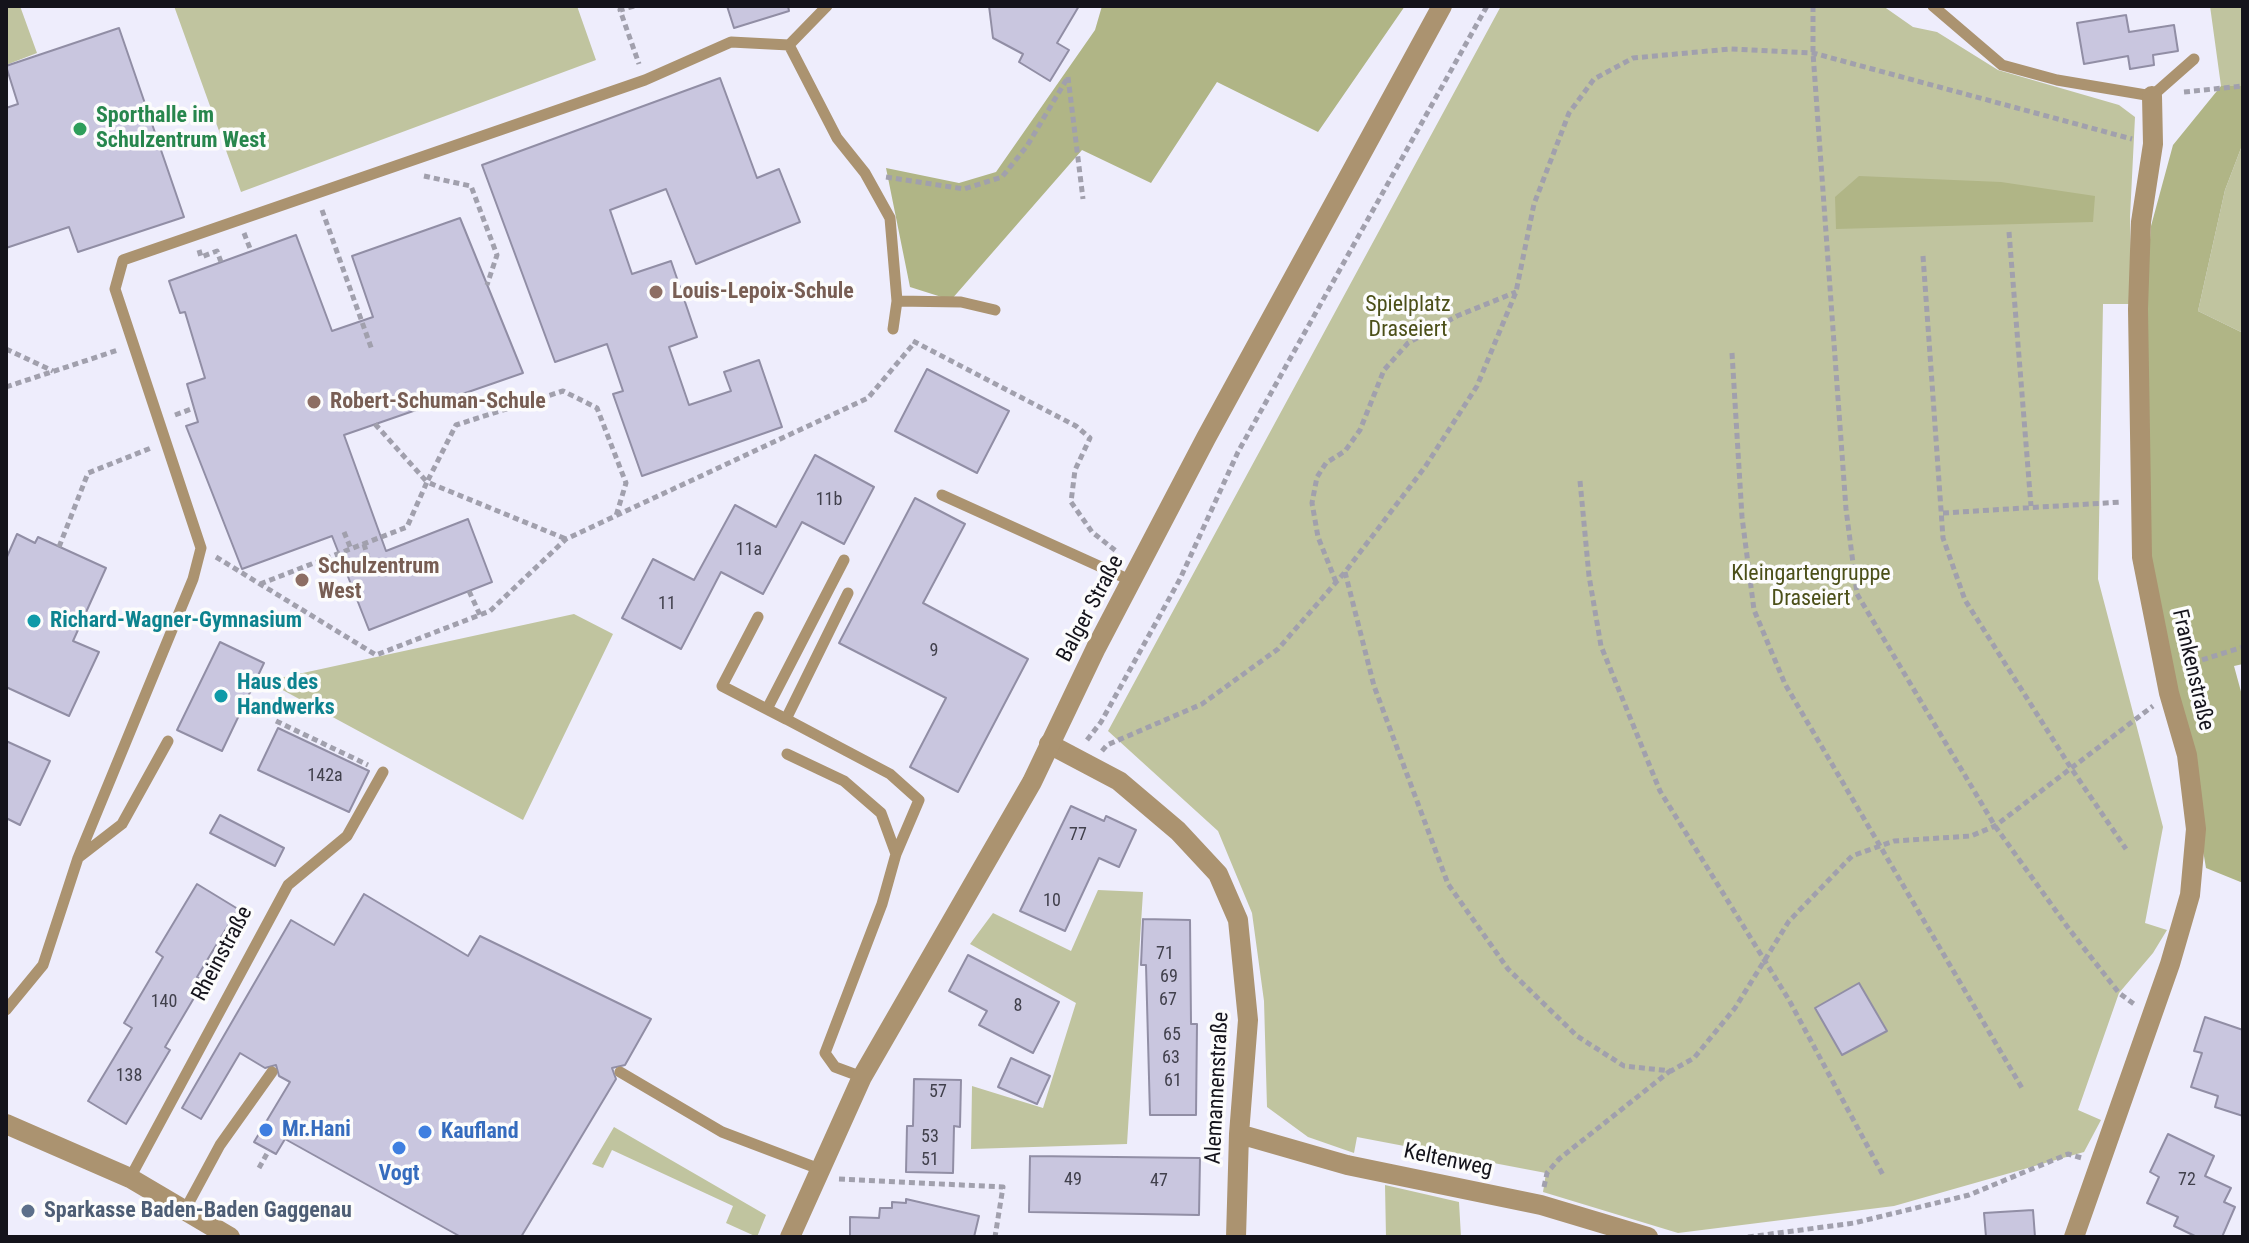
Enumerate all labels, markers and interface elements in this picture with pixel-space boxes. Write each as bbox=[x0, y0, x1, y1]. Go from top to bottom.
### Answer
place label: Sporthalle im Schulzentrum West bbox=[96, 103, 266, 154]
marker: Sporthalle im Schulzentrum West bbox=[71, 120, 89, 138]
place label: Louis-Lepoix-Schule bbox=[672, 279, 854, 305]
marker: Louis-Lepoix-Schule bbox=[647, 283, 665, 301]
park label: Spielplatz Draseiert bbox=[1365, 292, 1451, 344]
place label: Robert-Schuman-Schule bbox=[330, 389, 546, 415]
marker: Robert-Schuman-Schule bbox=[305, 393, 323, 411]
house number: 11b bbox=[816, 489, 842, 511]
house number: 11a bbox=[736, 539, 762, 561]
street label: Balger Straße bbox=[1052, 551, 1130, 667]
place label: Schulzentrum West bbox=[318, 554, 439, 606]
park label: Kleingartengruppe Draseiert bbox=[1731, 561, 1891, 612]
marker: Schulzentrum West bbox=[293, 571, 311, 589]
house number: 11 bbox=[658, 593, 676, 615]
street label: Frankenstraße bbox=[2165, 607, 2219, 733]
place label: Richard-Wagner-Gymnasium bbox=[50, 608, 302, 634]
marker: Richard-Wagner-Gymnasium bbox=[25, 612, 43, 630]
house number: 9 bbox=[930, 640, 938, 662]
place label: Haus des Handwerks bbox=[237, 670, 335, 722]
marker: Haus des Handwerks bbox=[212, 687, 230, 705]
house number: 142a bbox=[307, 765, 343, 787]
house number: 77 bbox=[1069, 824, 1087, 846]
house number: 10 bbox=[1043, 890, 1061, 912]
street label: Rheinstraße bbox=[187, 902, 259, 1006]
house number: 71 bbox=[1156, 943, 1174, 965]
house number: 69 bbox=[1160, 966, 1178, 988]
house number: 67 bbox=[1159, 989, 1177, 1011]
house number: 140 bbox=[151, 991, 177, 1013]
house number: 8 bbox=[1014, 995, 1022, 1017]
street label: Alemannenstraße bbox=[1201, 1011, 1235, 1165]
house number: 65 bbox=[1163, 1024, 1181, 1046]
house number: 63 bbox=[1162, 1047, 1180, 1069]
house number: 138 bbox=[116, 1065, 142, 1087]
house number: 61 bbox=[1164, 1070, 1182, 1092]
house number: 57 bbox=[929, 1081, 947, 1103]
place label: Mr.Hani bbox=[282, 1117, 351, 1143]
place label: Kaufland bbox=[441, 1119, 519, 1145]
marker: Mr.Hani bbox=[257, 1121, 275, 1139]
marker: Kaufland bbox=[416, 1123, 434, 1141]
house number: 53 bbox=[921, 1126, 939, 1148]
marker: Vogt bbox=[390, 1139, 408, 1157]
street label: Keltenweg bbox=[1401, 1139, 1495, 1183]
house number: 51 bbox=[921, 1149, 939, 1171]
place label: Vogt bbox=[379, 1161, 419, 1187]
house number: 49 bbox=[1064, 1169, 1082, 1191]
house number: 72 bbox=[2178, 1169, 2196, 1191]
house number: 47 bbox=[1150, 1170, 1168, 1192]
place label: Sparkasse Baden-Baden Gaggenau bbox=[44, 1198, 352, 1224]
marker: Sparkasse Baden-Baden Gaggenau bbox=[19, 1202, 37, 1220]

